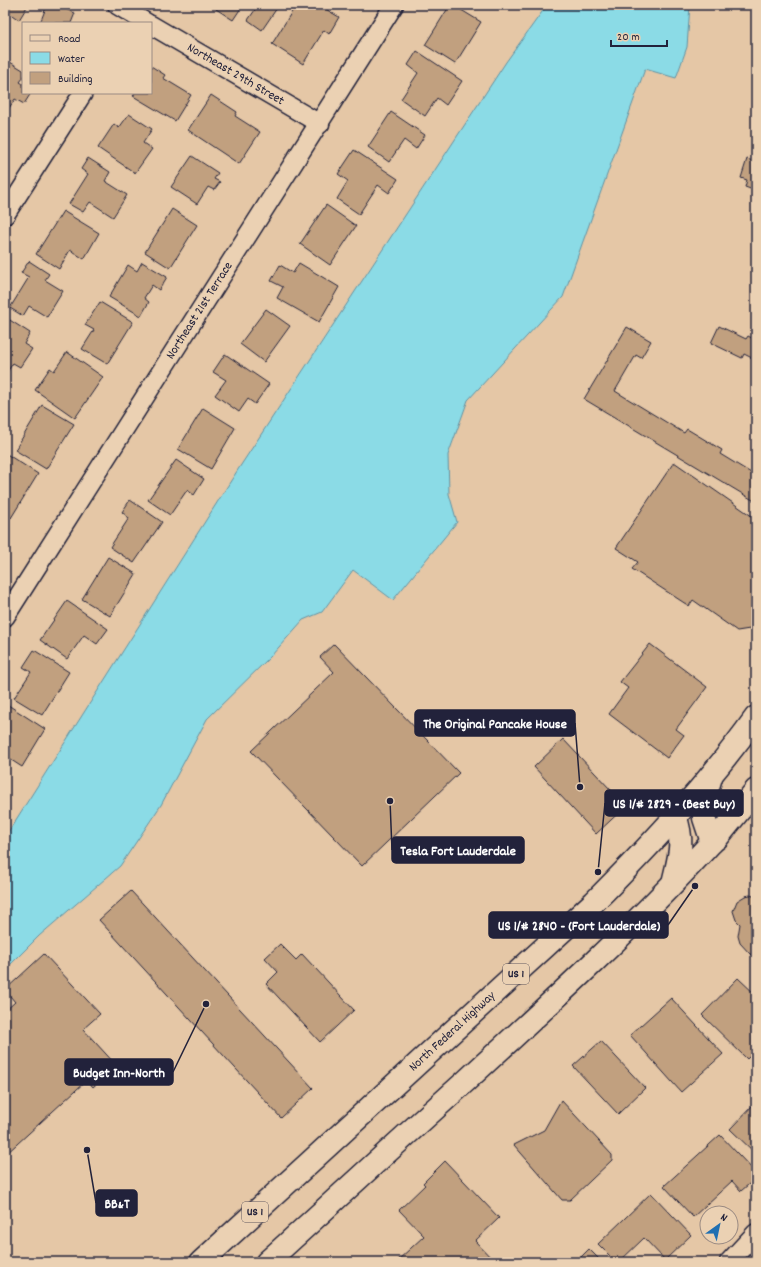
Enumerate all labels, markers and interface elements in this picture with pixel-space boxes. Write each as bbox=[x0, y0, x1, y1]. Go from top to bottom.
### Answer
legend bbox=[22, 22, 152, 94]
scale bar bbox=[611, 22, 667, 48]
text: 20 m bbox=[617, 29, 640, 46]
text: Road bbox=[58, 31, 80, 48]
street label: Northeast 29th Street bbox=[183, 39, 288, 111]
text: Water bbox=[58, 51, 85, 68]
text: Building bbox=[58, 71, 93, 88]
street label: Northeast 21st Terrace bbox=[162, 258, 238, 363]
callout: The Original Pancake House bbox=[415, 710, 575, 736]
text: The Original Pancake House bbox=[423, 715, 567, 735]
callout: US 1/# 2829 - (Best Buy) bbox=[605, 790, 743, 816]
text: US 1/# 2829 - (Best Buy) bbox=[613, 795, 736, 815]
callout: Tesla Fort Lauderdale bbox=[392, 837, 524, 863]
text: Tesla Fort Lauderdale bbox=[400, 842, 516, 862]
callout: US 1/# 2840 - (Fort Lauderdale) bbox=[489, 912, 668, 938]
text: US 1/# 2840 - (Fort Lauderdale) bbox=[498, 917, 661, 937]
road number: US 1 bbox=[503, 964, 529, 984]
street label: North Federal Highway bbox=[405, 986, 501, 1076]
callout: Budget Inn-North bbox=[65, 1059, 173, 1085]
text: Budget Inn-North bbox=[73, 1064, 166, 1084]
callout: BB&T bbox=[96, 1190, 137, 1216]
text: BB&T bbox=[104, 1195, 130, 1215]
road number: US 1 bbox=[242, 1202, 268, 1222]
north arrow bbox=[699, 1205, 739, 1245]
text: N bbox=[717, 1210, 730, 1227]

